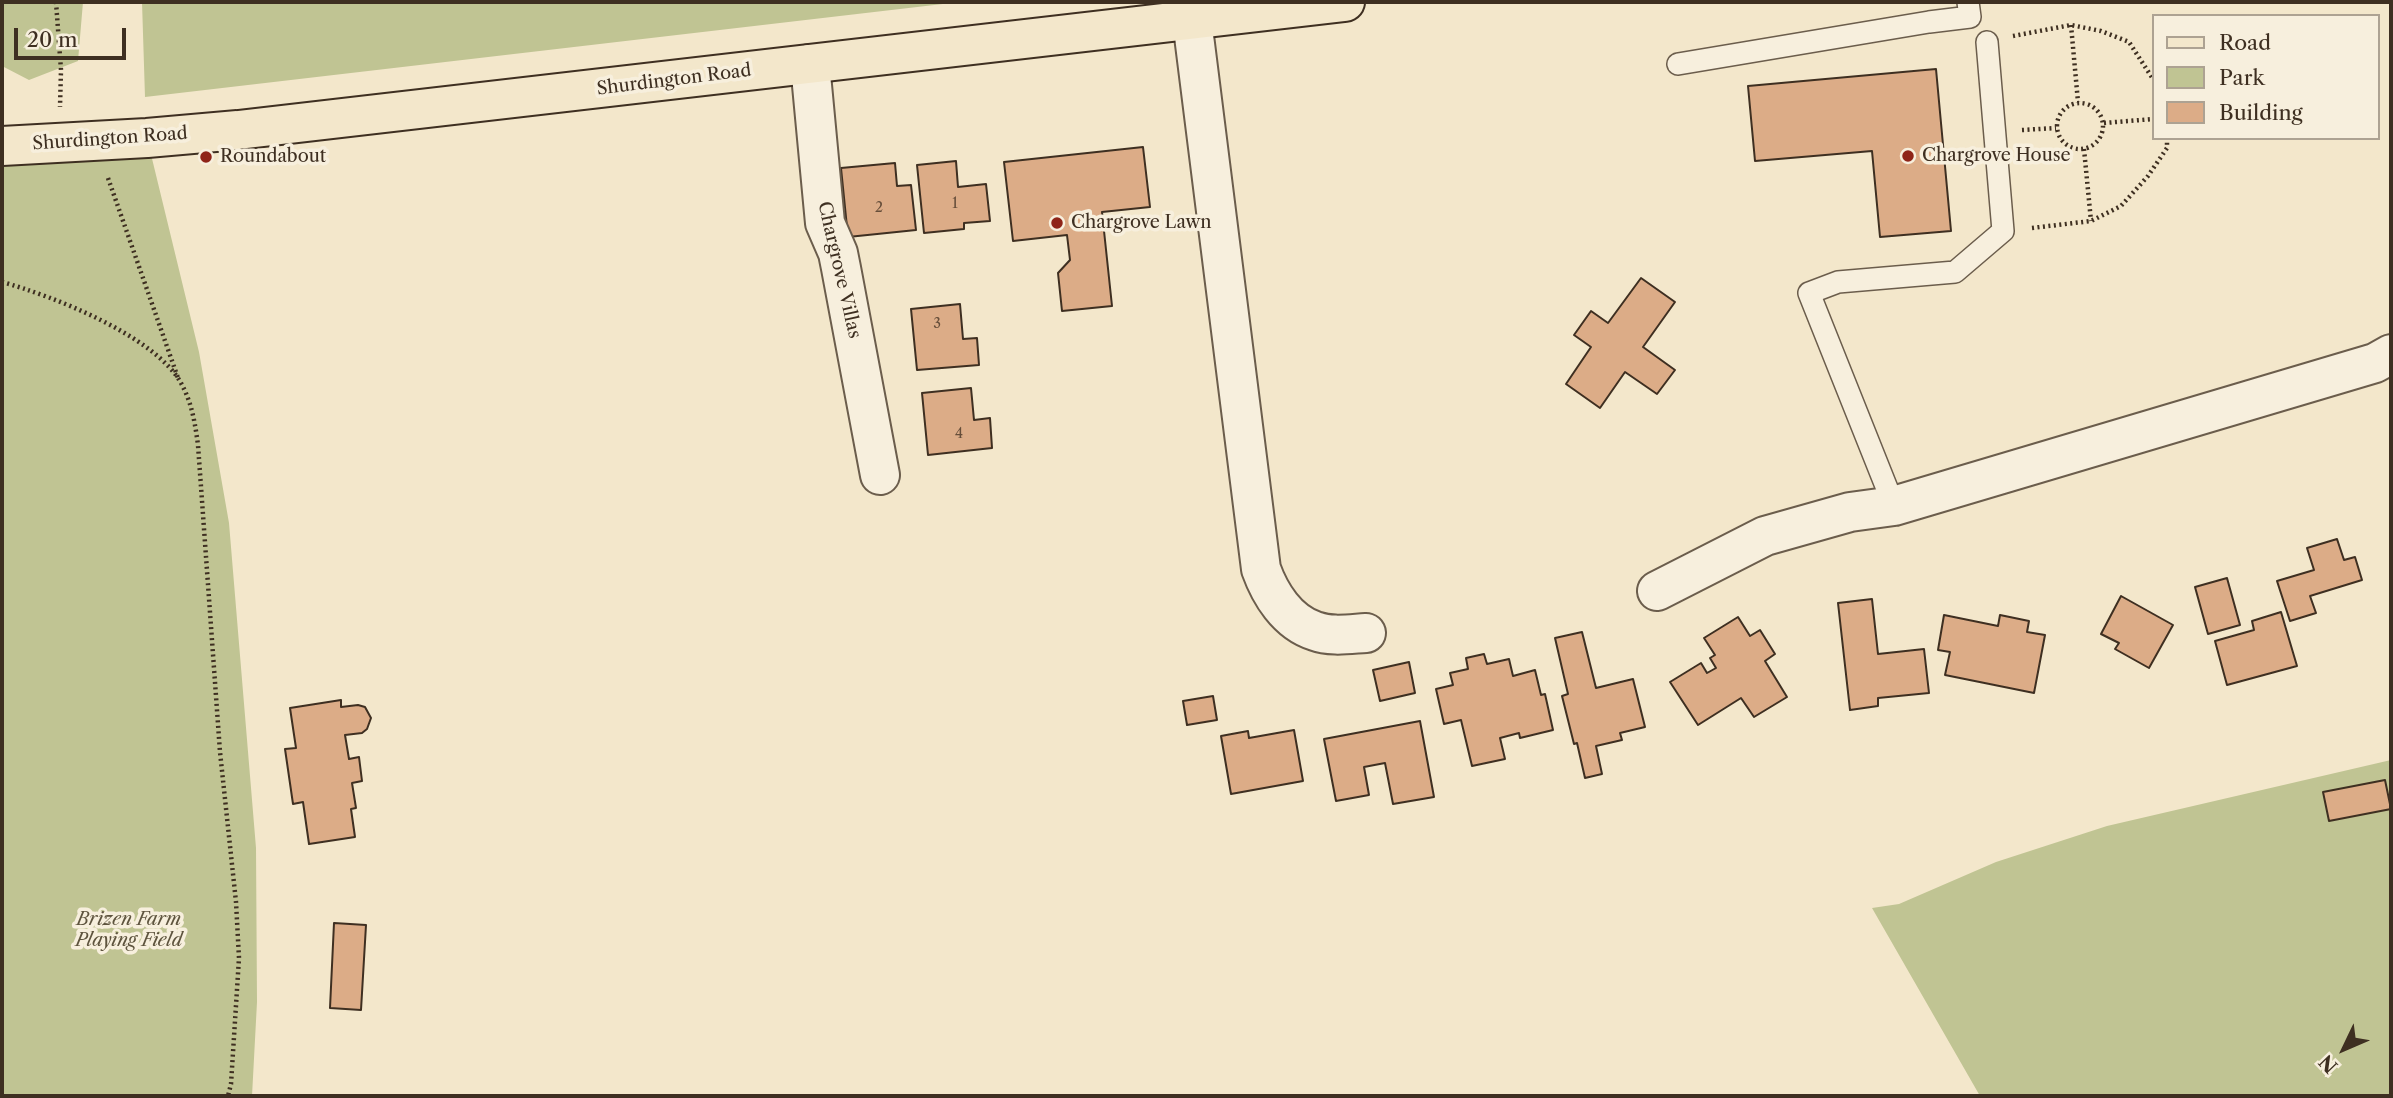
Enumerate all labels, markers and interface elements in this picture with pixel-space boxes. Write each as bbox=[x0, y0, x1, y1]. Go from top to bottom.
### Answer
scale bar bbox=[18, 14, 130, 58]
legend bbox=[2152, 14, 2379, 140]
text: 20 m bbox=[27, 27, 78, 52]
text: Road bbox=[2219, 30, 2271, 55]
street label: Shurdington Road bbox=[595, 60, 753, 100]
text: Park bbox=[2219, 65, 2265, 90]
text: Building bbox=[2219, 100, 2303, 125]
street label: Shurdington Road bbox=[32, 123, 188, 155]
place label: Chargrove House bbox=[1922, 145, 2071, 167]
place label: Roundabout bbox=[220, 146, 326, 168]
marker: Chargrove House bbox=[1900, 148, 1916, 164]
marker: Roundabout bbox=[198, 149, 214, 165]
house number: 1 bbox=[952, 196, 958, 212]
street label: Chargrove Villas bbox=[813, 199, 865, 341]
house number: 2 bbox=[875, 200, 883, 216]
place label: Chargrove Lawn bbox=[1071, 212, 1212, 234]
marker: Chargrove Lawn bbox=[1049, 215, 1065, 231]
house number: 3 bbox=[933, 316, 941, 332]
house number: 4 bbox=[955, 426, 963, 442]
park label: Brizen Farm Playing Field bbox=[76, 909, 182, 951]
north arrow bbox=[2309, 1014, 2379, 1084]
text: N bbox=[2315, 1050, 2343, 1078]

